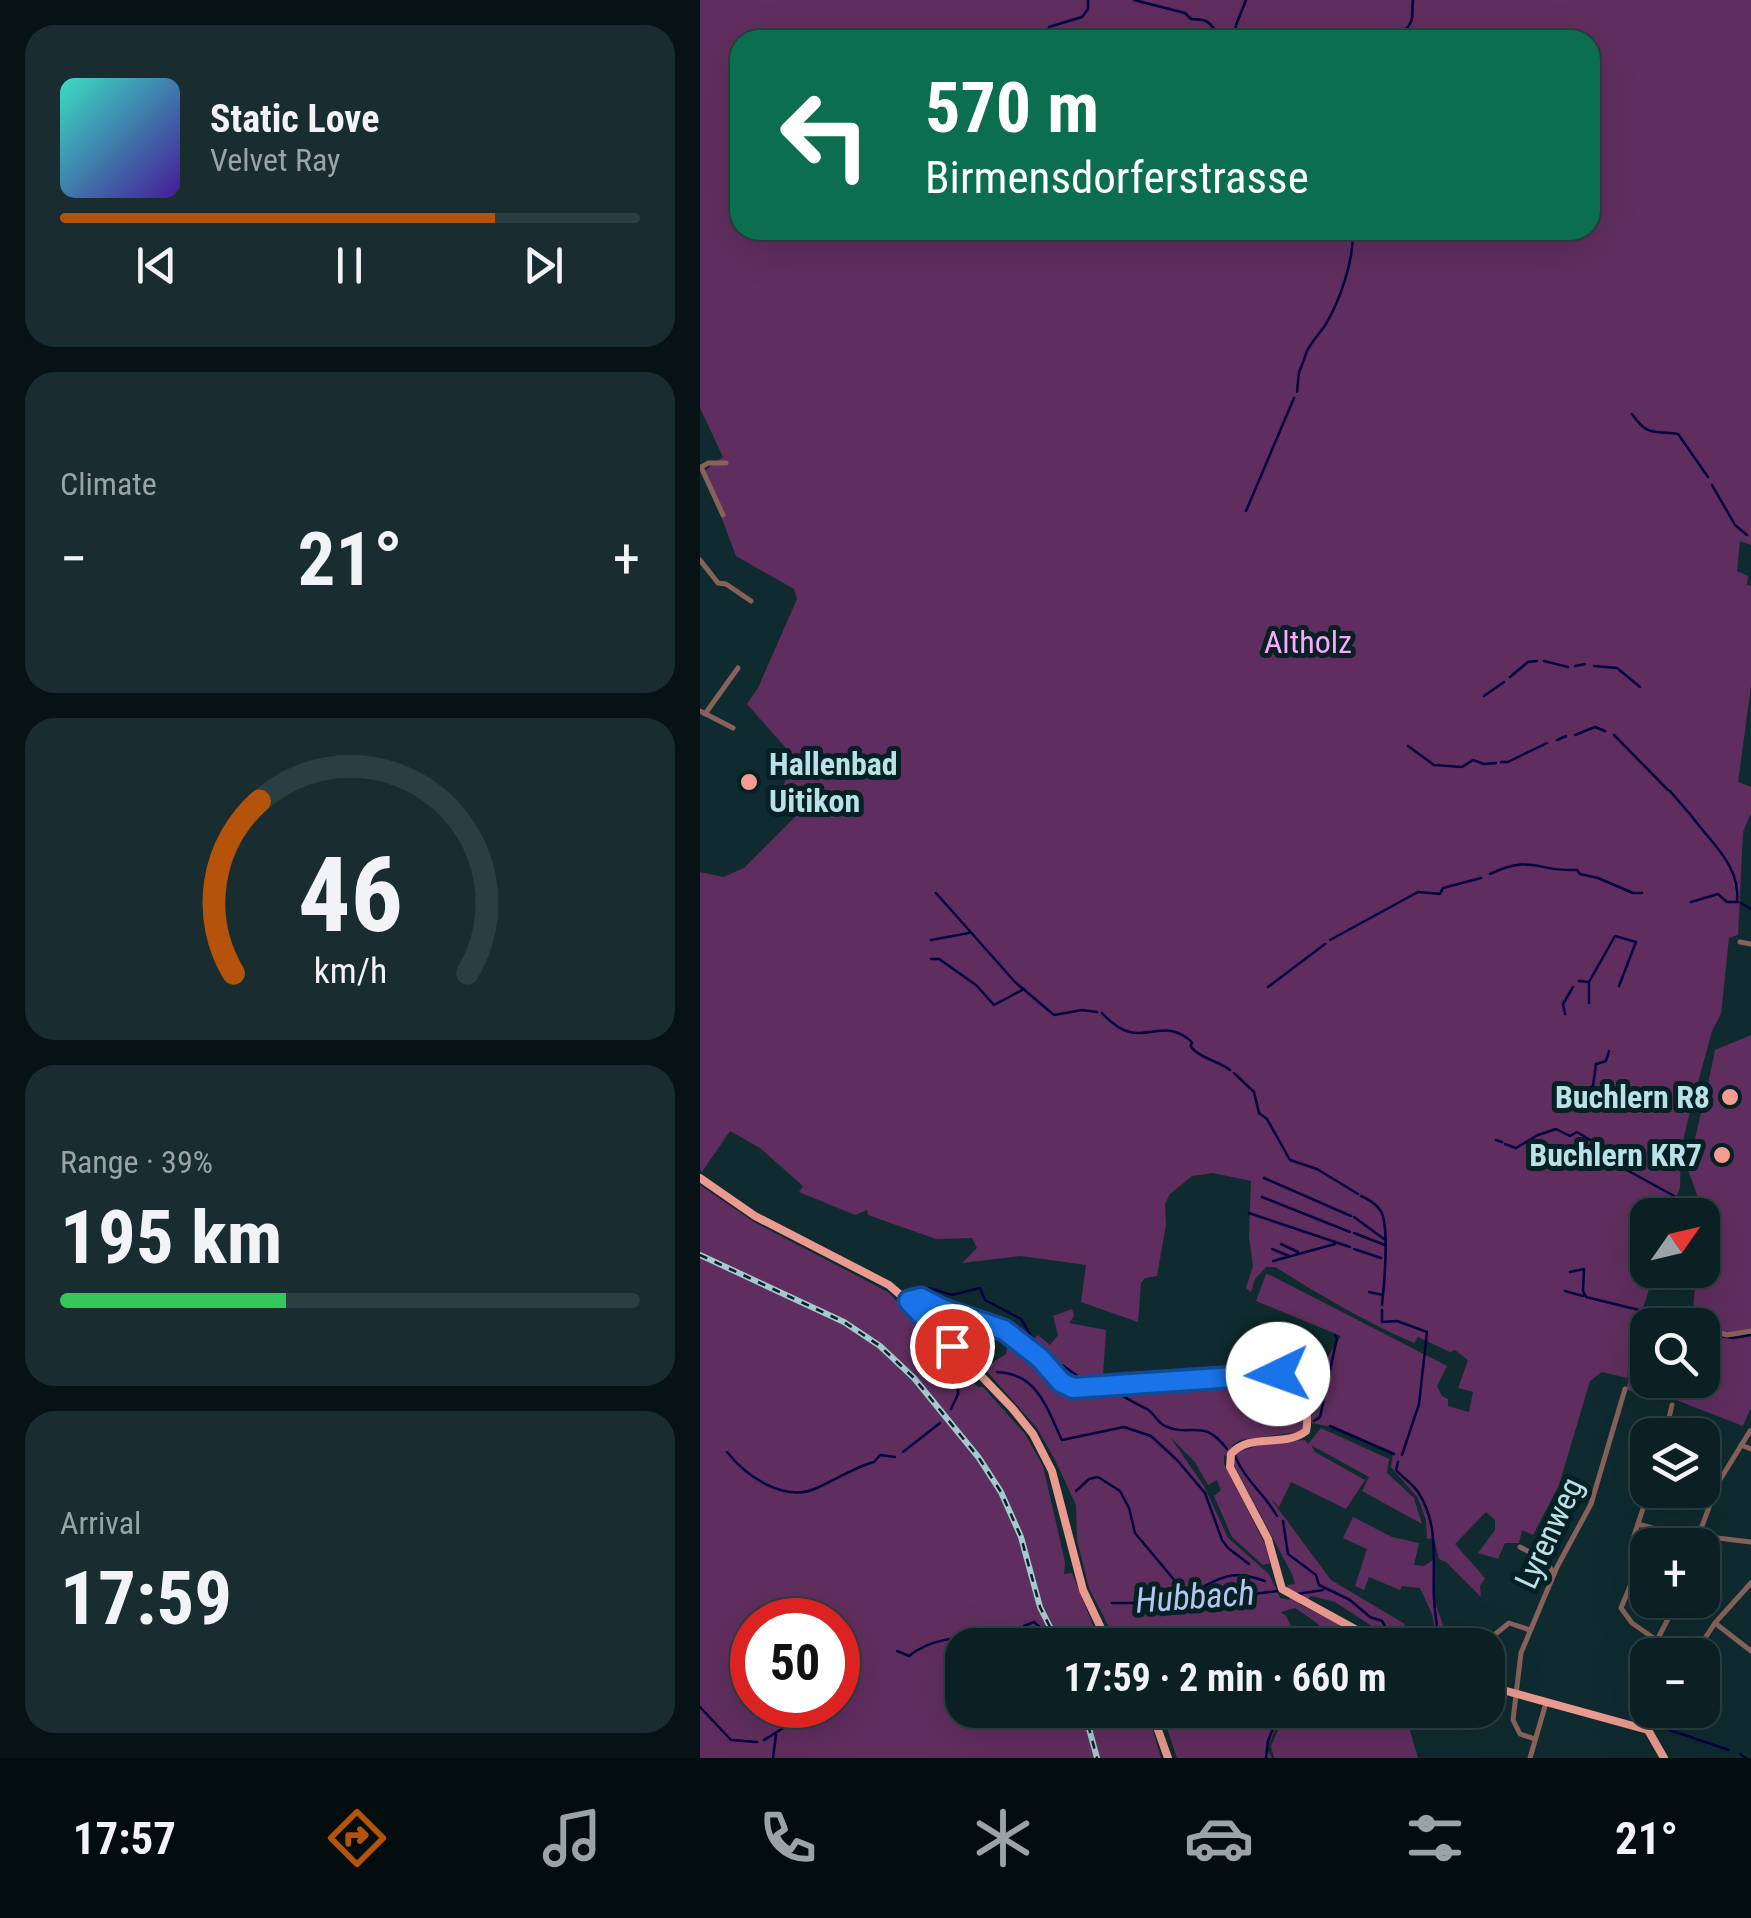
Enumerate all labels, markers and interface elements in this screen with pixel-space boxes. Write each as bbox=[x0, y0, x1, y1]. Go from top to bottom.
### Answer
text: 570 m bbox=[925, 67, 1099, 149]
icon: left bbox=[760, 70, 890, 200]
text: Static Love bbox=[210, 97, 379, 141]
text: Velvet Ray bbox=[210, 141, 340, 179]
text: Birmensdorferstrasse bbox=[925, 151, 1309, 204]
icon: previous bbox=[129, 238, 184, 293]
icon: pause bbox=[322, 238, 377, 293]
icon: next bbox=[516, 238, 571, 293]
text: Climate bbox=[60, 465, 157, 503]
text: 21° bbox=[298, 515, 403, 603]
text: − bbox=[60, 527, 88, 591]
text: + bbox=[613, 527, 640, 591]
park label: Altholz bbox=[1264, 623, 1352, 661]
place label: Hallenbad Uitikon bbox=[769, 745, 898, 820]
marker: Hallenbad Uitikon bbox=[738, 771, 760, 793]
text: 46 bbox=[297, 835, 403, 956]
text: km/h bbox=[313, 950, 387, 992]
place label: Buchlern R8 bbox=[1555, 1078, 1710, 1116]
marker: Buchlern R8 bbox=[1719, 1086, 1741, 1108]
place label: Buchlern KR7 bbox=[1529, 1136, 1702, 1174]
text: Range · 39% bbox=[60, 1143, 213, 1181]
marker: Buchlern KR7 bbox=[1711, 1144, 1733, 1166]
text: 195 km bbox=[60, 1193, 282, 1281]
north arrow bbox=[1630, 1198, 1720, 1288]
map controls bbox=[1630, 1198, 1720, 1728]
pin bbox=[910, 1304, 995, 1389]
button: search bbox=[1630, 1308, 1720, 1398]
icon: arrive bbox=[925, 1319, 980, 1374]
position arrow bbox=[1226, 1322, 1330, 1426]
button: layers bbox=[1630, 1418, 1720, 1508]
street label: Lyrenweg bbox=[1507, 1471, 1591, 1595]
text: Arrival bbox=[60, 1504, 141, 1542]
button: + bbox=[1630, 1528, 1720, 1618]
text: 17:59 bbox=[60, 1554, 232, 1642]
water label: Hubbach bbox=[1134, 1572, 1256, 1622]
speed limit sign: 50 bbox=[730, 1598, 860, 1728]
button: − bbox=[1630, 1638, 1720, 1728]
text: 17:59 · 2 min · 660 m bbox=[1064, 1656, 1386, 1700]
icon: directions bbox=[322, 1803, 392, 1873]
icon: music bbox=[537, 1803, 607, 1873]
icon: phone bbox=[753, 1803, 823, 1873]
icon: climate bbox=[968, 1803, 1038, 1873]
icon: car bbox=[1184, 1803, 1254, 1873]
icon: filters bbox=[1400, 1803, 1470, 1873]
text: 17:57 bbox=[73, 1812, 176, 1865]
text: 21° bbox=[1615, 1812, 1678, 1865]

